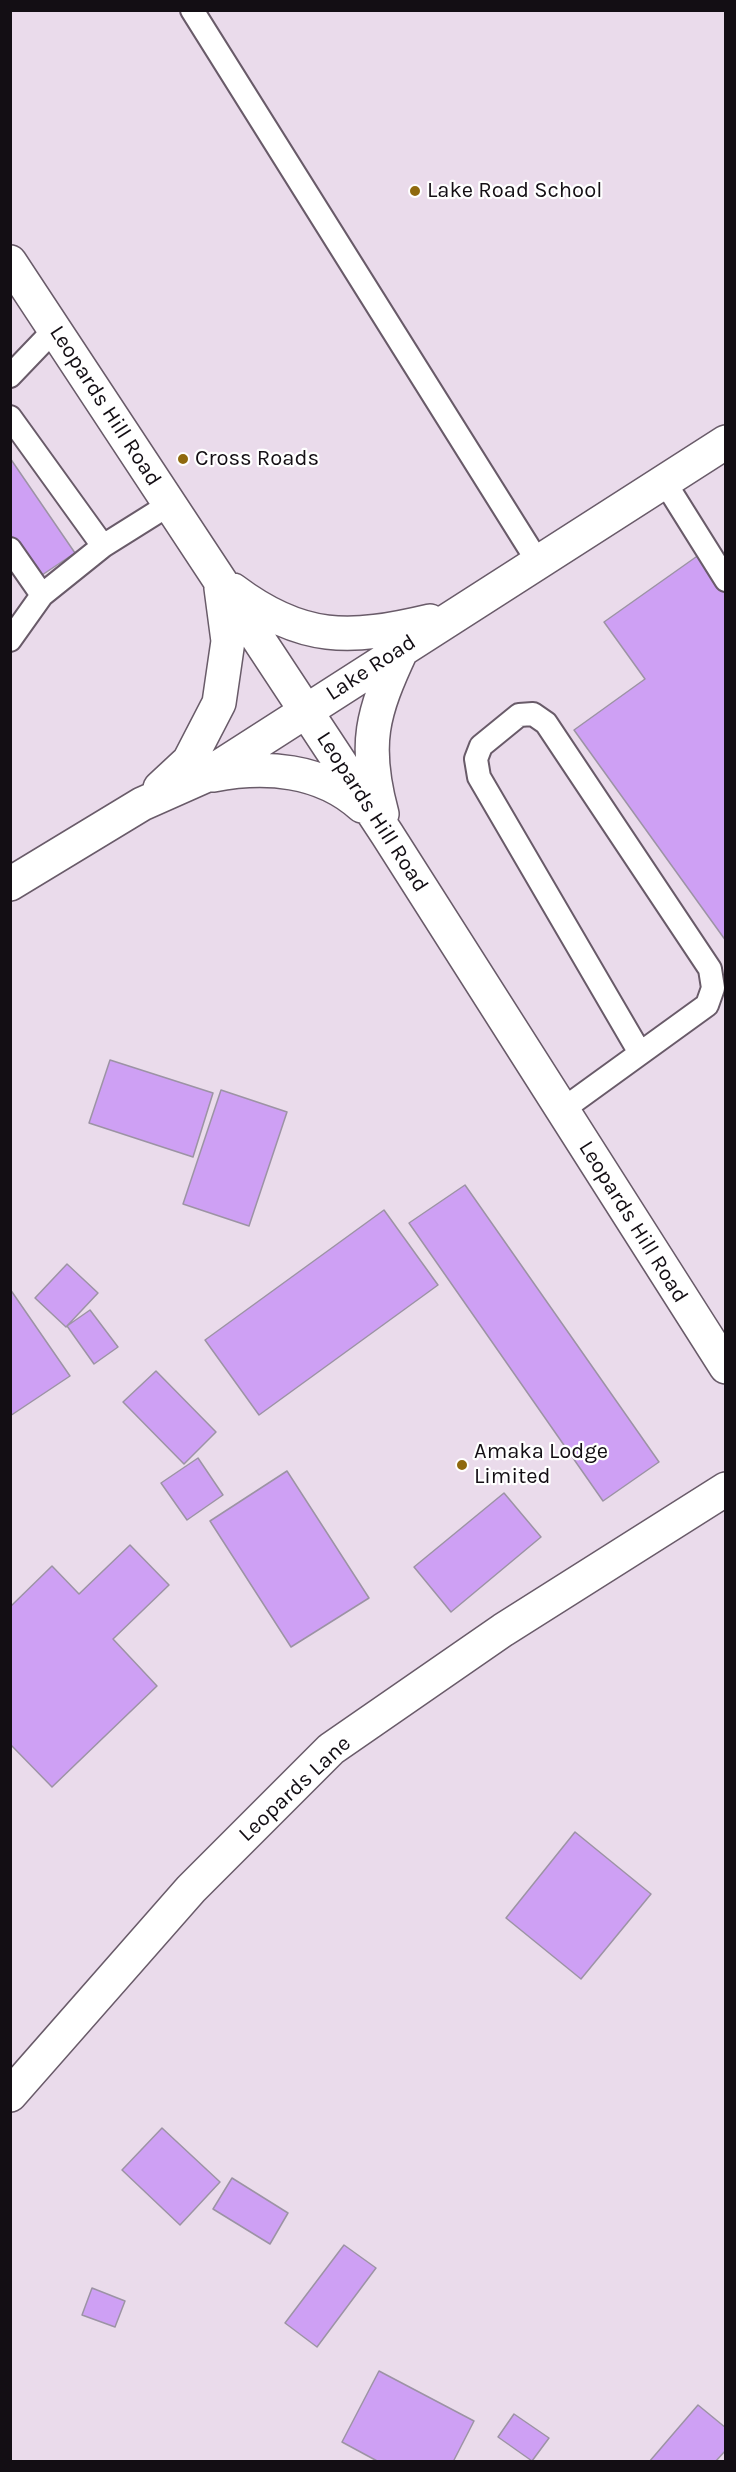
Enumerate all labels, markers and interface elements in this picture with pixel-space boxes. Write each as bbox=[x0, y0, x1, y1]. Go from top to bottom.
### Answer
place label: Lake Road School bbox=[427, 178, 602, 204]
marker: Lake Road School bbox=[408, 184, 422, 198]
street label: Leopards Hill Road bbox=[43, 321, 167, 491]
place label: Cross Roads bbox=[195, 446, 319, 472]
marker: Cross Roads bbox=[176, 452, 190, 466]
street label: Lake Road bbox=[321, 629, 421, 707]
street label: Leopards Hill Road bbox=[310, 727, 434, 897]
street label: Leopards Hill Road bbox=[573, 1136, 693, 1308]
place label: Amaka Lodge Limited bbox=[474, 1439, 608, 1490]
marker: Amaka Lodge Limited bbox=[455, 1458, 469, 1472]
street label: Leopards Lane bbox=[234, 1730, 356, 1848]

